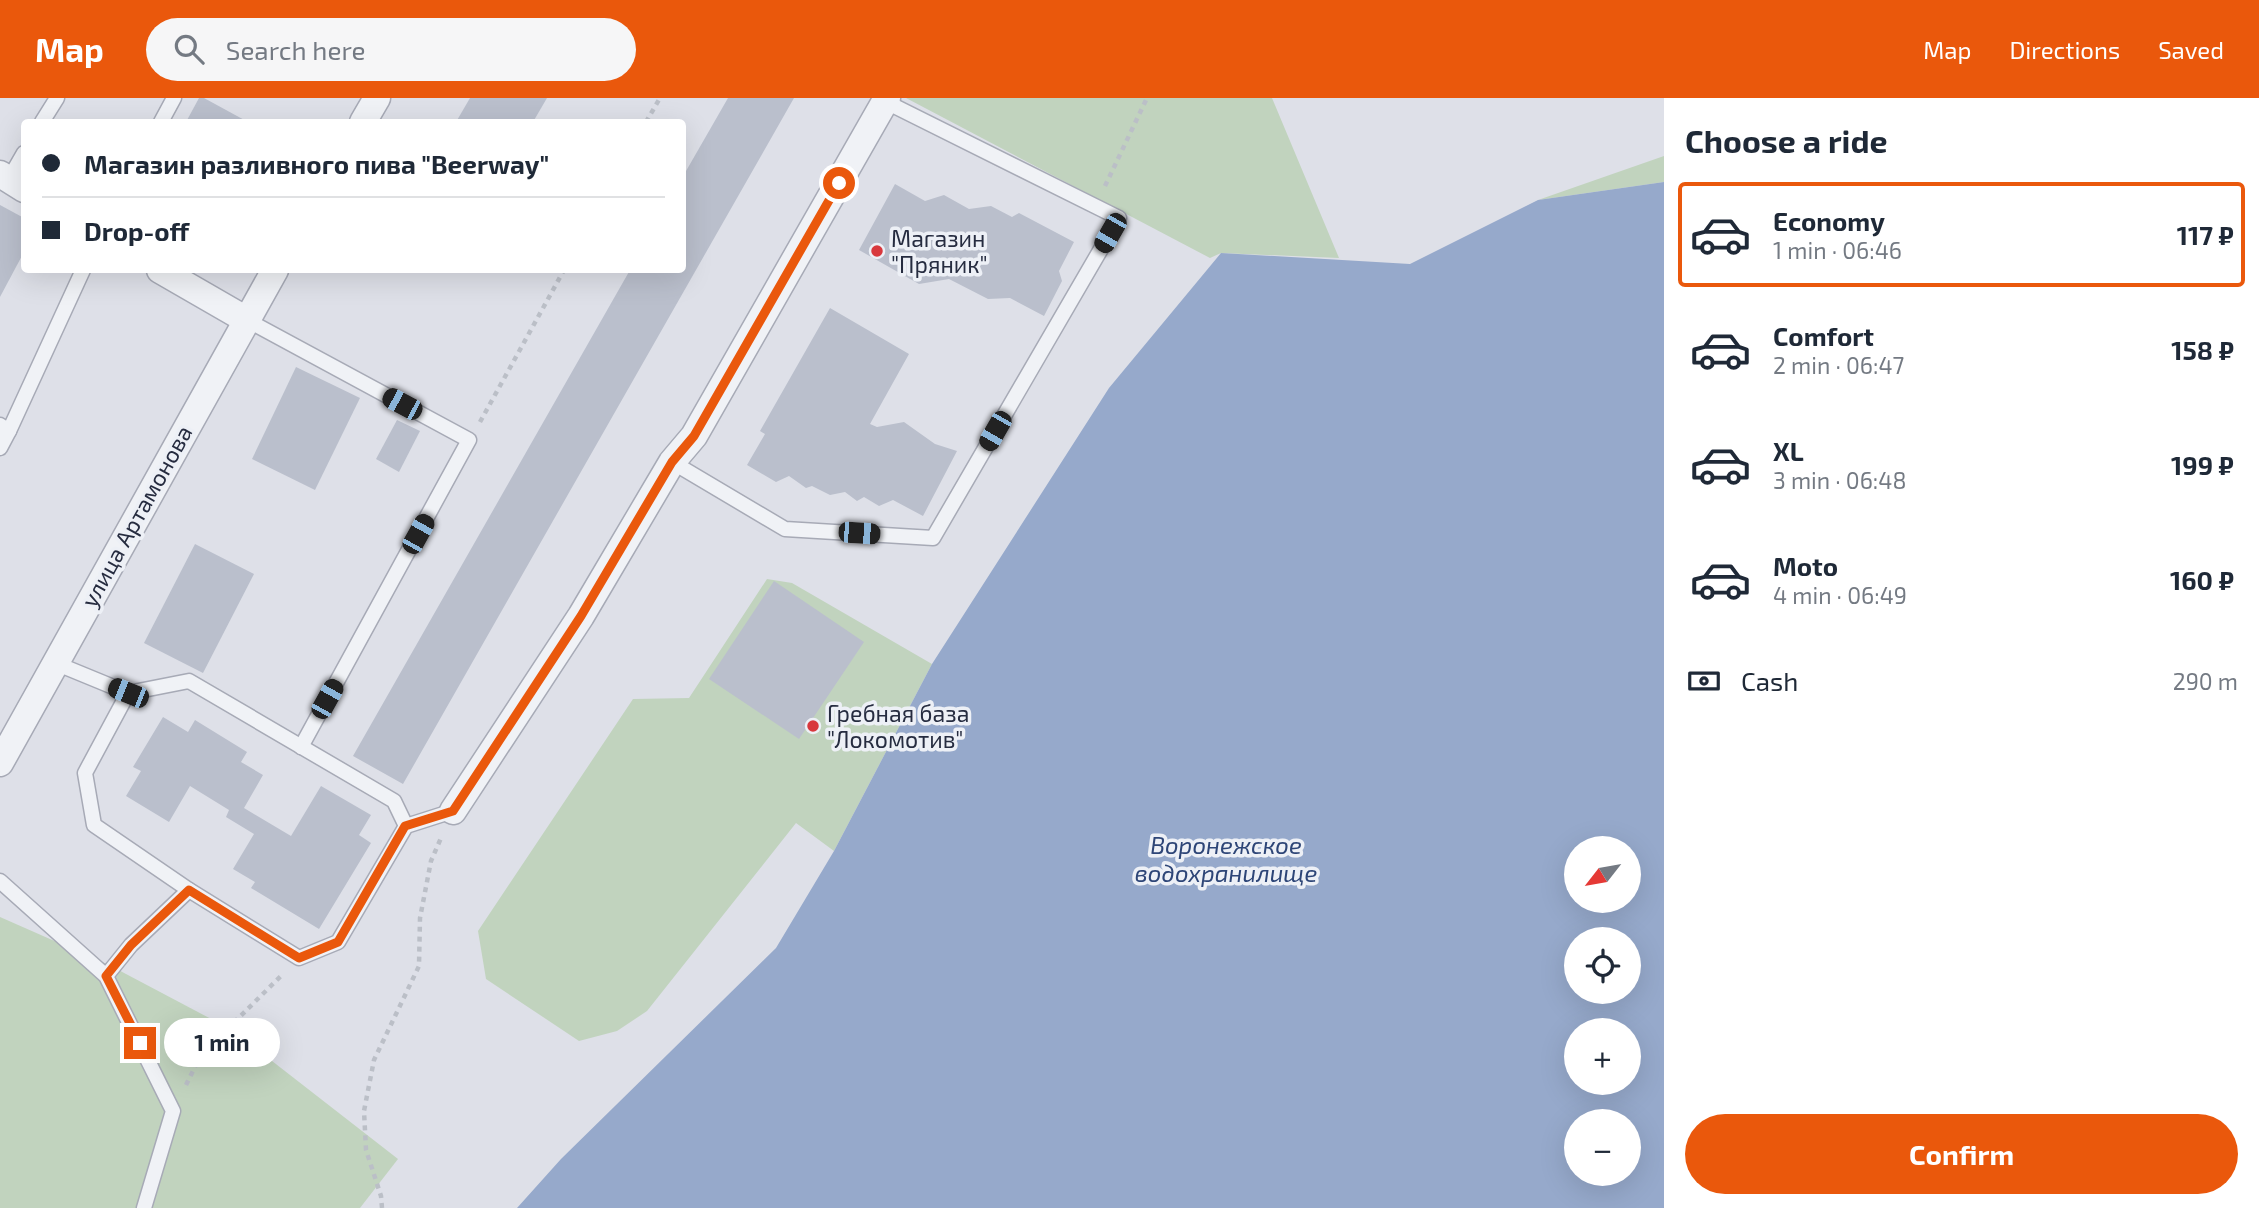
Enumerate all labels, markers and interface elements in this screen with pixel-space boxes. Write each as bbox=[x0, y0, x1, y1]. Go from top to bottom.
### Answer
search box bbox=[146, 18, 636, 81]
text: Map bbox=[35, 29, 104, 69]
icon: search bbox=[170, 30, 208, 68]
text: Search here bbox=[226, 34, 365, 65]
text: Map bbox=[1923, 35, 1971, 64]
text: Directions bbox=[2009, 35, 2120, 64]
text: Saved bbox=[2158, 35, 2224, 64]
text: Choose a ride bbox=[1685, 121, 1888, 159]
text: Магазин разливного пива "Beerway" bbox=[84, 148, 549, 179]
route start bbox=[823, 167, 855, 199]
icon: car bbox=[1689, 203, 1752, 266]
text: Economy bbox=[1773, 205, 1885, 236]
car bbox=[1091, 210, 1130, 256]
text: Drop-off bbox=[84, 215, 189, 246]
text: 117 ₽ bbox=[2177, 219, 2234, 250]
place label: Магазин "Пряник" bbox=[891, 224, 988, 278]
text: 1 min · 06:46 bbox=[1773, 236, 1902, 264]
marker: Магазин "Пряник" bbox=[869, 243, 885, 259]
icon: car bbox=[1689, 318, 1752, 381]
text: Comfort bbox=[1773, 320, 1874, 351]
text: 158 ₽ bbox=[2171, 334, 2234, 365]
text: 2 min · 06:47 bbox=[1773, 351, 1904, 379]
car bbox=[379, 385, 426, 423]
car bbox=[976, 408, 1015, 454]
street label: улица Артамонова bbox=[74, 420, 198, 612]
icon: car bbox=[1689, 433, 1752, 496]
text: XL bbox=[1773, 435, 1804, 466]
text: 199 ₽ bbox=[2171, 449, 2234, 480]
text: 3 min · 06:48 bbox=[1773, 466, 1906, 494]
car bbox=[399, 511, 438, 557]
car bbox=[838, 521, 881, 545]
icon: car bbox=[1689, 548, 1752, 611]
text: Moto bbox=[1773, 550, 1838, 581]
text: 160 ₽ bbox=[2170, 564, 2234, 595]
text: 4 min · 06:49 bbox=[1773, 581, 1907, 609]
icon: cash bbox=[1685, 662, 1723, 700]
text: Cash bbox=[1741, 665, 1798, 696]
text: 290 m bbox=[2173, 667, 2238, 695]
car bbox=[105, 675, 152, 711]
car bbox=[308, 676, 347, 722]
place label: Гребная база "Локомотив" bbox=[827, 699, 969, 753]
marker: Гребная база "Локомотив" bbox=[805, 718, 821, 734]
water label: Воронежское водохранилище bbox=[1135, 830, 1317, 887]
north arrow bbox=[1564, 836, 1642, 914]
map controls bbox=[1564, 836, 1641, 1186]
button: locate bbox=[1564, 927, 1641, 1004]
callout: 1 min bbox=[164, 1018, 280, 1068]
button: + bbox=[1564, 1018, 1641, 1095]
route end bbox=[124, 1027, 156, 1059]
text: 1 min bbox=[194, 1028, 250, 1056]
button: − bbox=[1564, 1109, 1641, 1186]
button: Confirm bbox=[1685, 1114, 2238, 1194]

